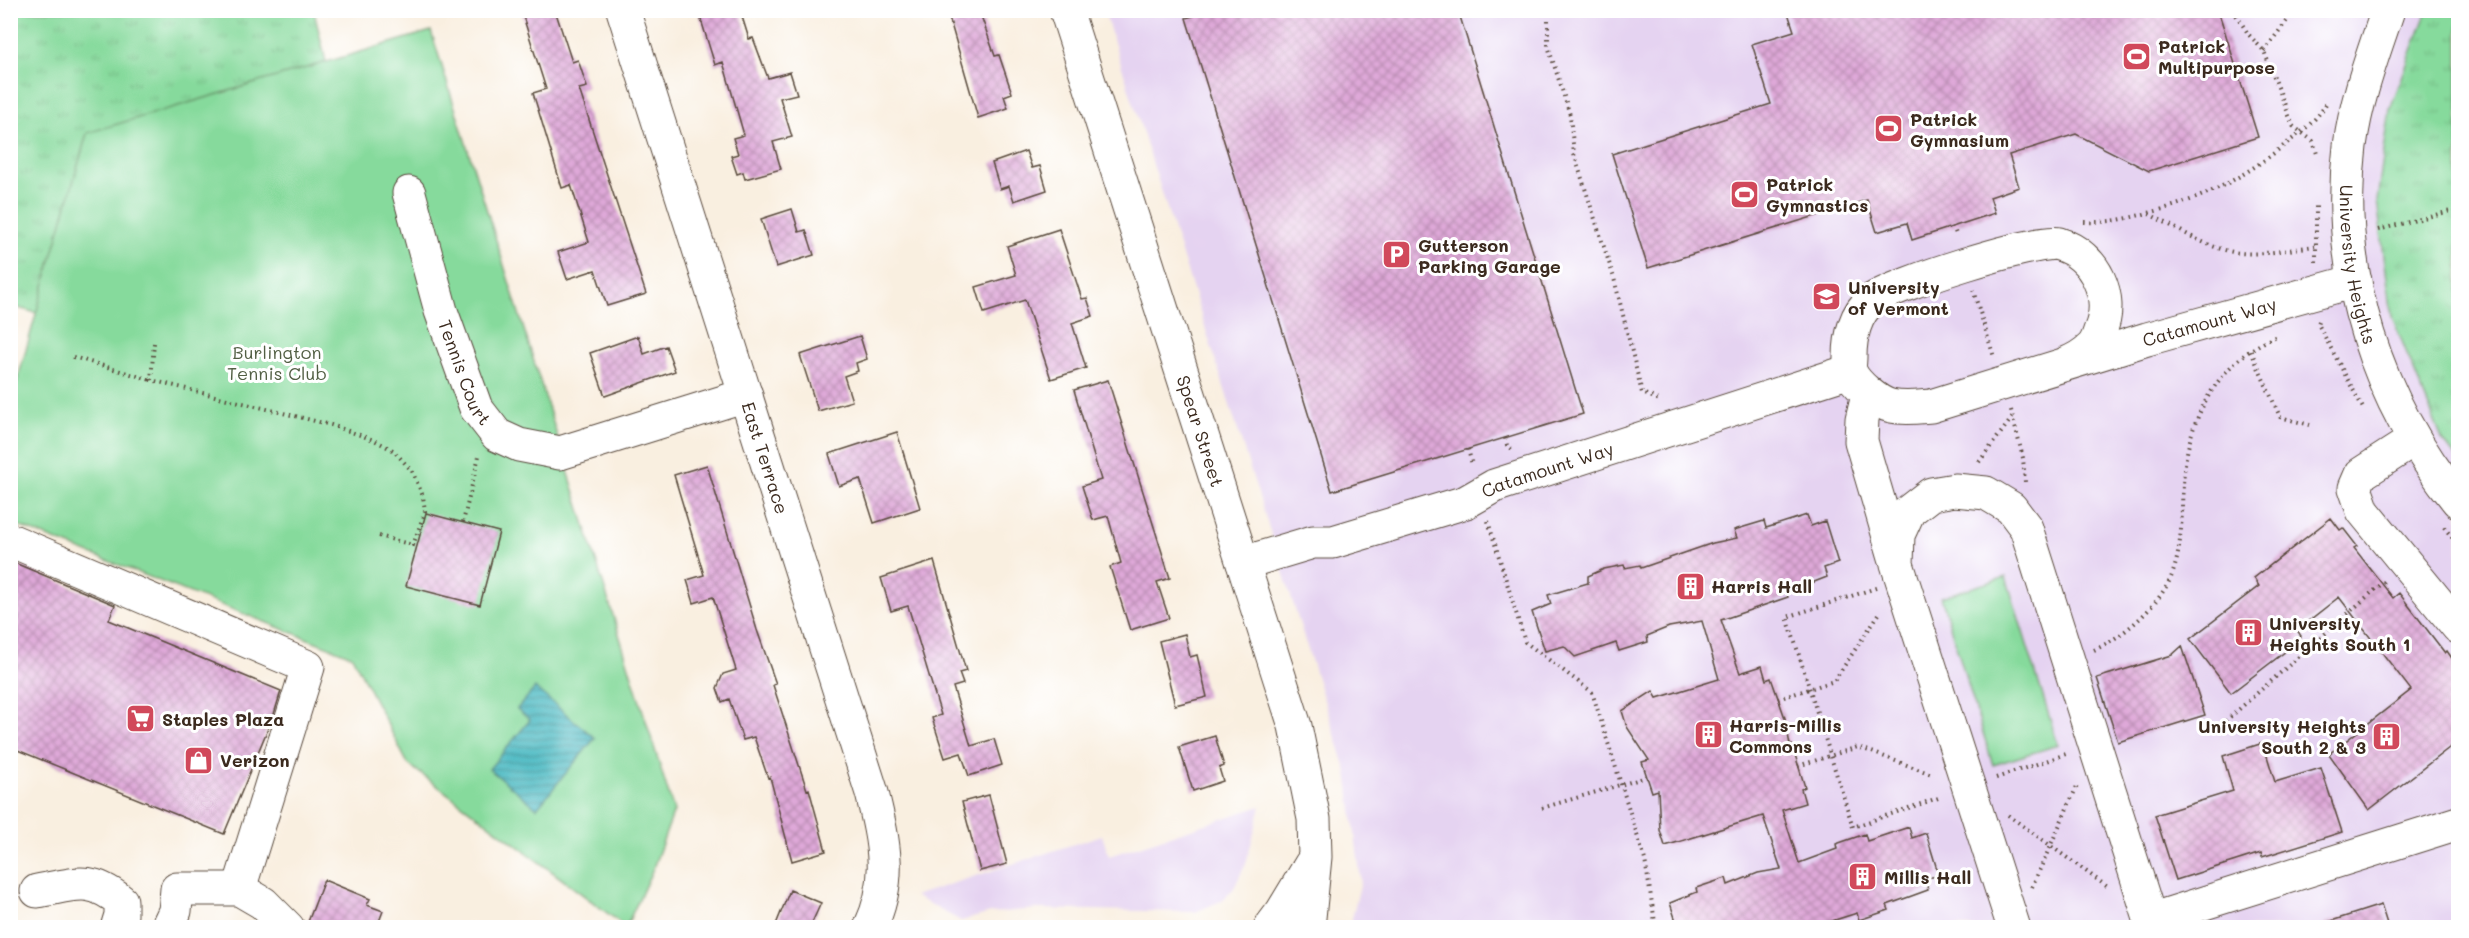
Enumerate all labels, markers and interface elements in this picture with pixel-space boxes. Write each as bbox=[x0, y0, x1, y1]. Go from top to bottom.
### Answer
place label: Patrick Multipurpose bbox=[2158, 34, 2275, 79]
sports icon: Patrick Multipurpose bbox=[2121, 40, 2153, 72]
place label: Patrick Gymnasium bbox=[1910, 107, 2009, 152]
sports icon: Patrick Gymnasium bbox=[1873, 113, 1905, 145]
place label: Patrick Gymnastics bbox=[1766, 172, 1868, 217]
sports icon: Patrick Gymnastics bbox=[1729, 178, 1761, 210]
street label: University Heights bbox=[2335, 185, 2382, 347]
place label: Gutterson Parking Garage bbox=[1418, 233, 1561, 278]
parking icon: Gutterson Parking Garage bbox=[1381, 239, 1413, 271]
place label: University of Vermont bbox=[1848, 275, 1949, 320]
school or university icon: University of Vermont bbox=[1811, 281, 1843, 313]
street label: Catamount Way bbox=[2140, 291, 2279, 352]
street label: Tennis Court bbox=[433, 316, 497, 430]
park label: Burlington Tennis Club bbox=[227, 340, 327, 385]
street label: Spear Street bbox=[1172, 372, 1230, 490]
street label: East Terrace bbox=[736, 399, 794, 517]
street label: Catamount Way bbox=[1476, 436, 1617, 503]
building icon: Harris Hall bbox=[1674, 570, 1706, 602]
place label: Harris Hall bbox=[1711, 574, 1812, 598]
place label: University Heights South 1 bbox=[2269, 611, 2410, 656]
building icon: University Heights South 1 bbox=[2232, 617, 2264, 649]
supermarket icon: Staples Plaza bbox=[125, 703, 157, 735]
place label: Staples Plaza bbox=[162, 707, 284, 731]
place label: Harris-Millis Commons bbox=[1729, 713, 1842, 758]
place label: University Heights South 2 & 3 bbox=[2198, 714, 2366, 759]
building icon: Harris-Millis Commons bbox=[1692, 719, 1724, 751]
building icon: University Heights South 2 & 3 bbox=[2371, 720, 2403, 752]
shop icon: Verizon bbox=[183, 744, 215, 776]
place label: Verizon bbox=[220, 748, 290, 772]
building icon: Millis Hall bbox=[1847, 861, 1879, 893]
place label: Millis Hall bbox=[1884, 865, 1971, 889]

